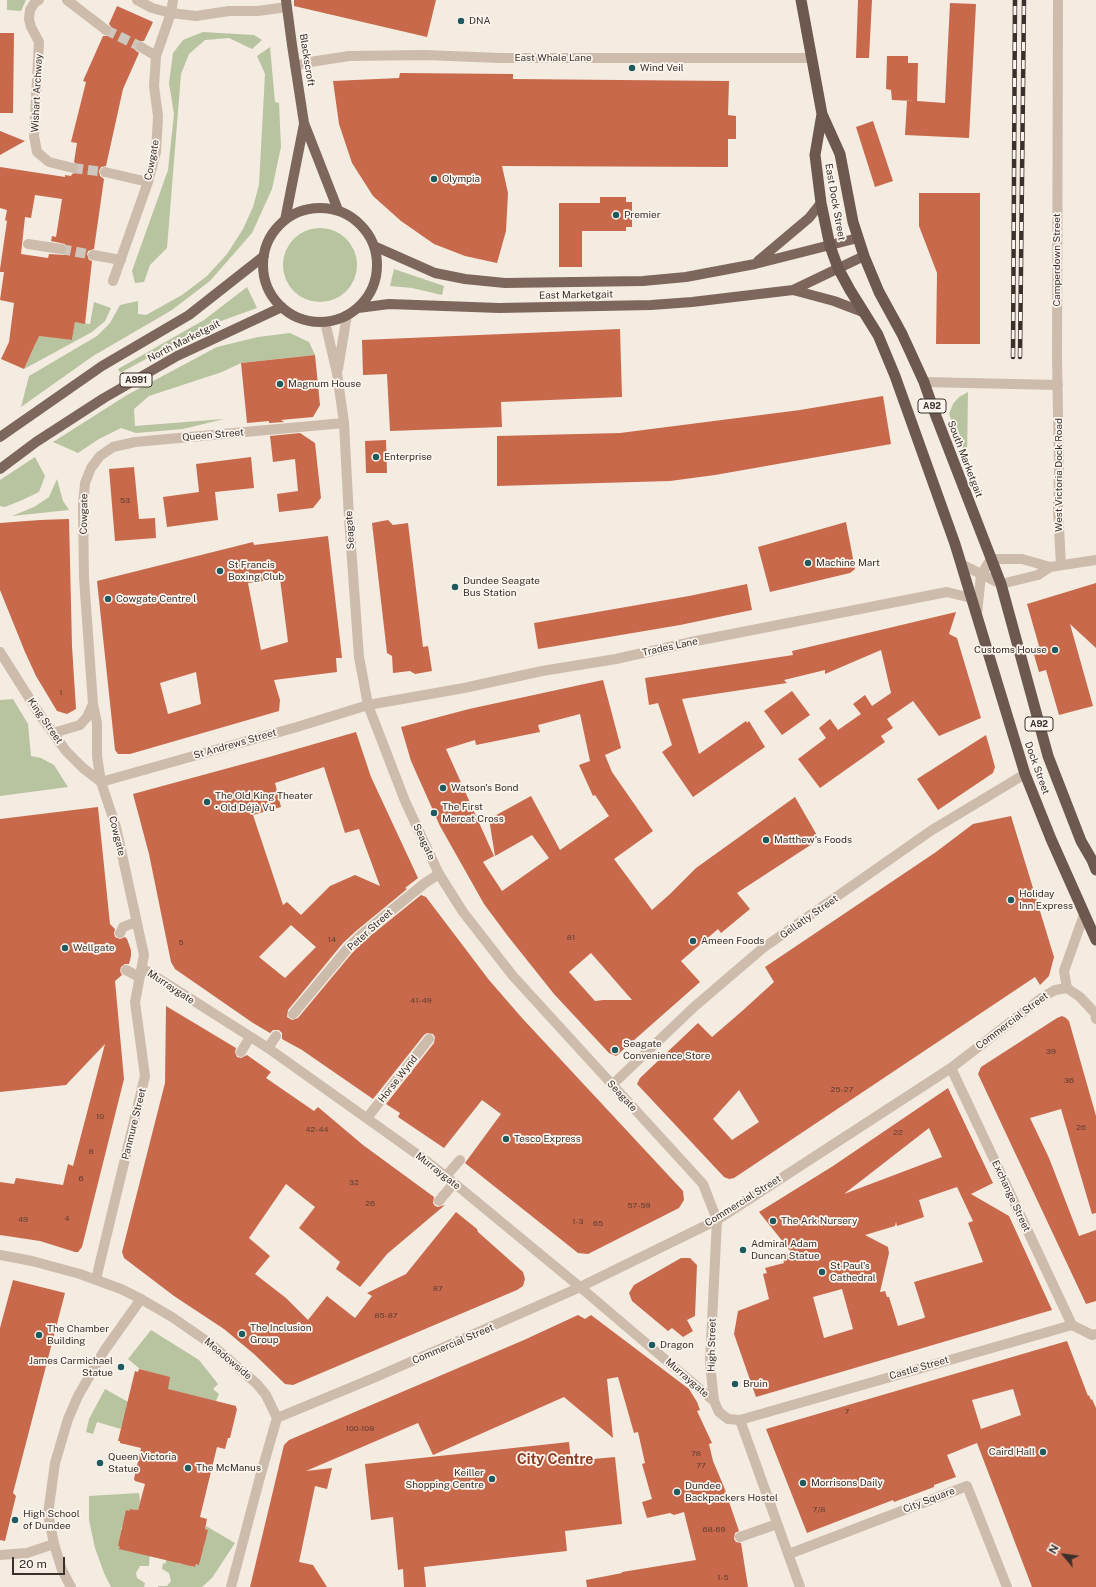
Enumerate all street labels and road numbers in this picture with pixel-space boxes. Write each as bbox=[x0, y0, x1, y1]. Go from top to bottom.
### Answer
street label: Blackscroft bbox=[297, 33, 317, 87]
street label: East Whale Lane bbox=[514, 52, 592, 64]
street label: Wishart Archway bbox=[29, 53, 45, 133]
street label: Cowgate bbox=[142, 139, 162, 181]
street label: East Dock Street bbox=[822, 163, 848, 241]
street label: Camperdown Street bbox=[1051, 213, 1063, 307]
street label: East Marketgait bbox=[539, 288, 613, 302]
street label: North Marketgait bbox=[146, 317, 222, 365]
road number: A991 bbox=[120, 373, 152, 387]
road number: A92 bbox=[918, 399, 946, 413]
street label: West Victoria Dock Road bbox=[1053, 418, 1065, 532]
street label: South Marketgait bbox=[945, 419, 985, 499]
street label: Queen Street bbox=[182, 426, 244, 444]
street label: Cowgate bbox=[78, 493, 90, 535]
street label: Seagate bbox=[343, 510, 357, 550]
street label: Trades Lane bbox=[641, 635, 699, 659]
street label: King Street bbox=[25, 696, 65, 746]
road number: A92 bbox=[1025, 717, 1053, 731]
street label: St Andrews Street bbox=[192, 726, 278, 762]
street label: Dock Street bbox=[1022, 740, 1052, 796]
street label: Cowgate bbox=[106, 815, 128, 857]
street label: Seagate bbox=[410, 822, 438, 862]
street label: Gellatly Street bbox=[778, 893, 840, 941]
street label: Peter Street bbox=[345, 907, 395, 953]
street label: Murraygate bbox=[145, 967, 197, 1007]
street label: Commercial Street bbox=[974, 990, 1050, 1052]
street label: Horse Wynd bbox=[376, 1053, 420, 1105]
street label: Seagate bbox=[604, 1078, 640, 1114]
street label: Panmure Street bbox=[119, 1087, 149, 1161]
street label: Murraygate bbox=[413, 1150, 463, 1192]
street label: Exchange Street bbox=[989, 1158, 1033, 1234]
street label: Commercial Street bbox=[703, 1173, 783, 1229]
street label: High Street bbox=[706, 1318, 718, 1372]
street label: Commercial Street bbox=[410, 1321, 496, 1367]
street label: Meadowside bbox=[202, 1336, 254, 1382]
street label: Castle Street bbox=[888, 1354, 950, 1382]
street label: Murraygate bbox=[663, 1356, 711, 1400]
street label: City Square bbox=[901, 1485, 957, 1515]

